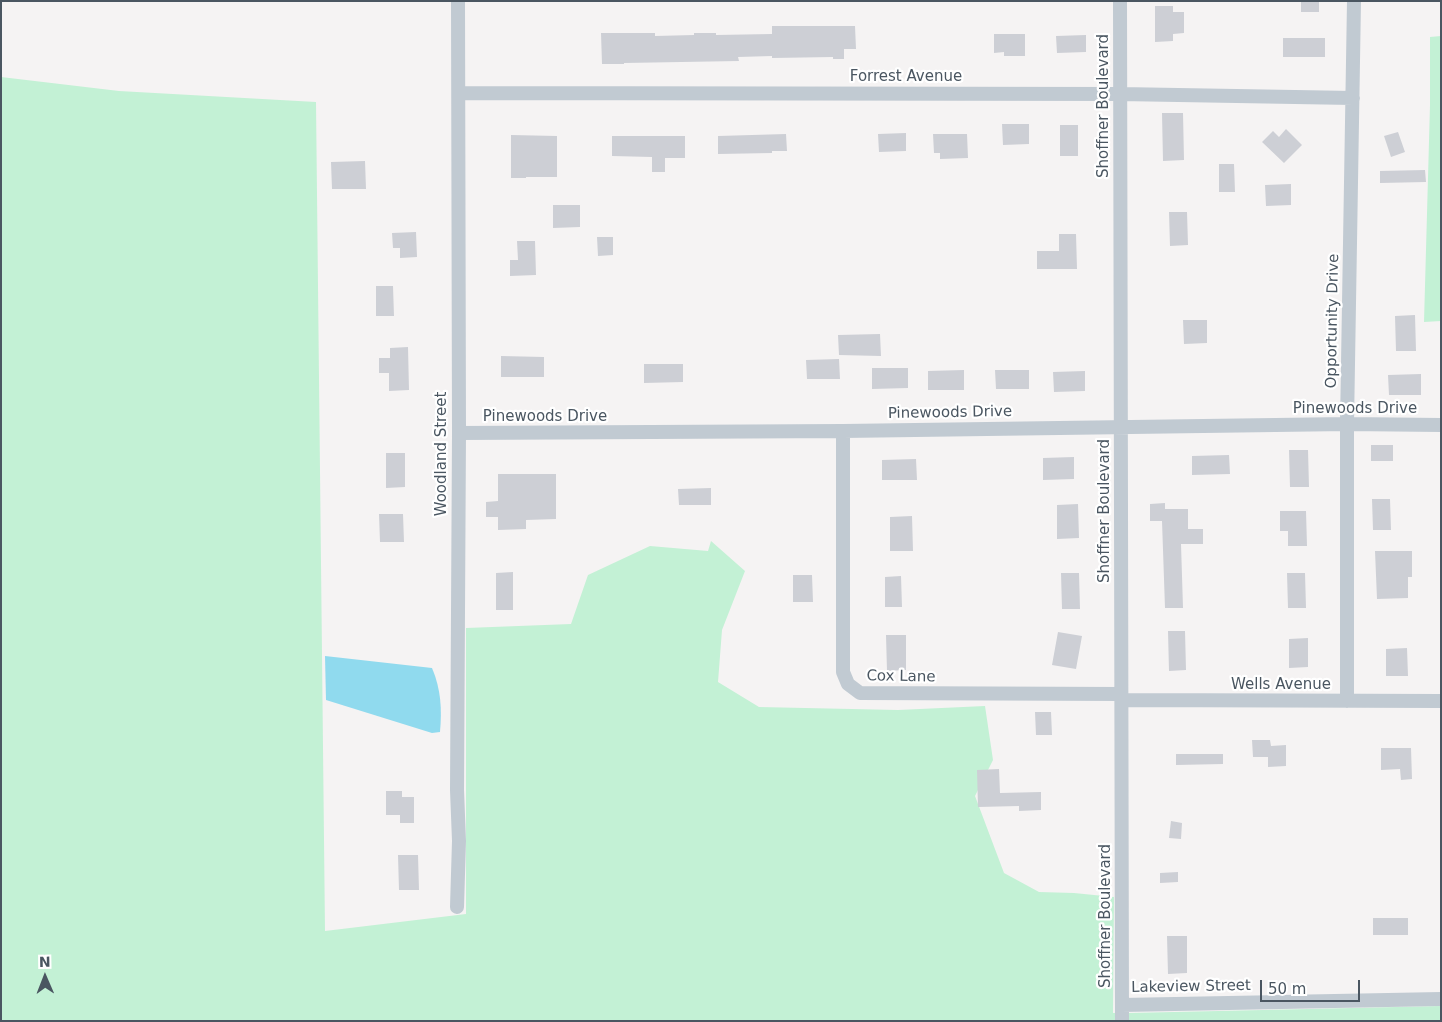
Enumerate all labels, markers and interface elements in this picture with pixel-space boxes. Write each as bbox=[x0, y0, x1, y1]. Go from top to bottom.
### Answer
street label: Shoffner Boulevard bbox=[1095, 34, 1113, 178]
street label: Forrest Avenue bbox=[850, 68, 962, 86]
street label: Opportunity Drive bbox=[1323, 253, 1343, 389]
street label: Woodland Street bbox=[433, 392, 451, 516]
street label: Pinewoods Drive bbox=[1293, 400, 1417, 418]
street label: Pinewoods Drive bbox=[888, 403, 1012, 423]
street label: Pinewoods Drive bbox=[483, 408, 607, 426]
street label: Shoffner Boulevard bbox=[1096, 439, 1114, 583]
street label: Cox Lane bbox=[866, 667, 936, 687]
street label: Wells Avenue bbox=[1231, 676, 1331, 694]
street label: Shoffner Boulevard bbox=[1097, 844, 1115, 988]
north arrow bbox=[20, 952, 70, 1002]
text: N bbox=[39, 954, 51, 970]
scale bar bbox=[1262, 970, 1362, 1002]
street label: Lakeview Street bbox=[1131, 977, 1251, 997]
text: 50 m bbox=[1268, 980, 1306, 998]

